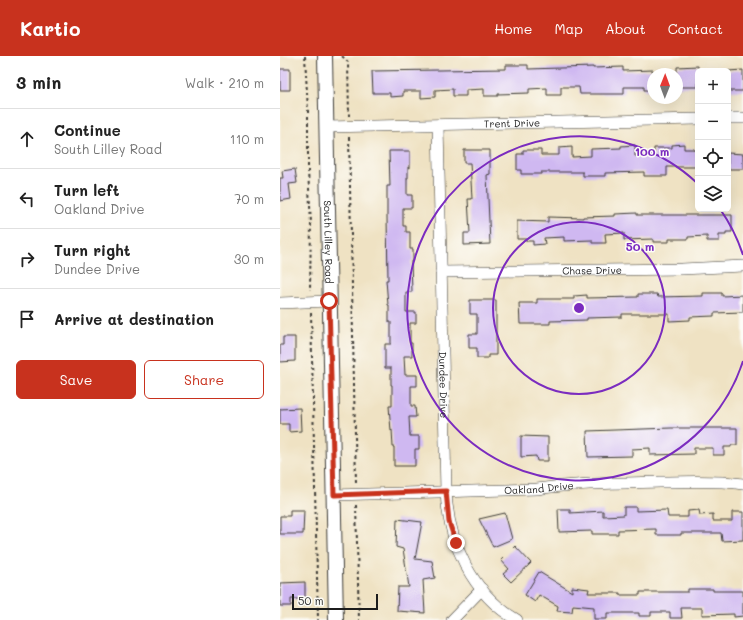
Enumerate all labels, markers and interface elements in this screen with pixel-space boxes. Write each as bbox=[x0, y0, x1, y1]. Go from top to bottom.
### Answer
text: Kartio bbox=[20, 16, 80, 41]
text: Home bbox=[494, 19, 532, 38]
text: Map bbox=[554, 19, 583, 38]
text: About bbox=[605, 19, 646, 38]
text: Contact bbox=[668, 19, 723, 38]
north arrow bbox=[647, 68, 683, 104]
map controls bbox=[695, 68, 731, 212]
button: + bbox=[695, 68, 731, 104]
text: 3 min bbox=[16, 71, 61, 93]
text: Walk · 210 m bbox=[185, 74, 264, 91]
button: − bbox=[695, 104, 731, 140]
street label: Trent Drive bbox=[484, 115, 540, 131]
text: Continue bbox=[54, 120, 121, 140]
icon: ahead bbox=[16, 128, 38, 150]
text: 110 m bbox=[230, 130, 264, 147]
text: South Lilley Road bbox=[54, 140, 162, 157]
button: locate bbox=[695, 140, 731, 176]
text: 100 m bbox=[635, 143, 669, 159]
button: layers bbox=[695, 176, 731, 212]
text: Turn left bbox=[54, 180, 119, 200]
icon: left bbox=[16, 188, 38, 210]
text: 70 m bbox=[234, 190, 264, 207]
text: Oakland Drive bbox=[54, 200, 145, 217]
street label: South Lilley Road bbox=[321, 200, 336, 284]
text: 50 m bbox=[626, 238, 654, 254]
text: Turn right bbox=[54, 240, 131, 260]
icon: right bbox=[16, 248, 38, 270]
text: 30 m bbox=[234, 250, 264, 267]
text: Dundee Drive bbox=[54, 260, 140, 277]
street label: Chase Drive bbox=[562, 263, 622, 277]
route start bbox=[320, 292, 338, 310]
centre of rings bbox=[572, 301, 586, 315]
icon: arrive bbox=[16, 308, 38, 330]
text: Arrive at destination bbox=[54, 309, 214, 329]
street label: Dundee Drive bbox=[436, 352, 451, 418]
button: Save bbox=[16, 360, 136, 399]
button: Share bbox=[144, 360, 264, 399]
street label: Oakland Drive bbox=[504, 478, 574, 497]
route end bbox=[447, 534, 465, 552]
scale bar bbox=[292, 592, 378, 611]
text: 50 m bbox=[298, 593, 324, 608]

